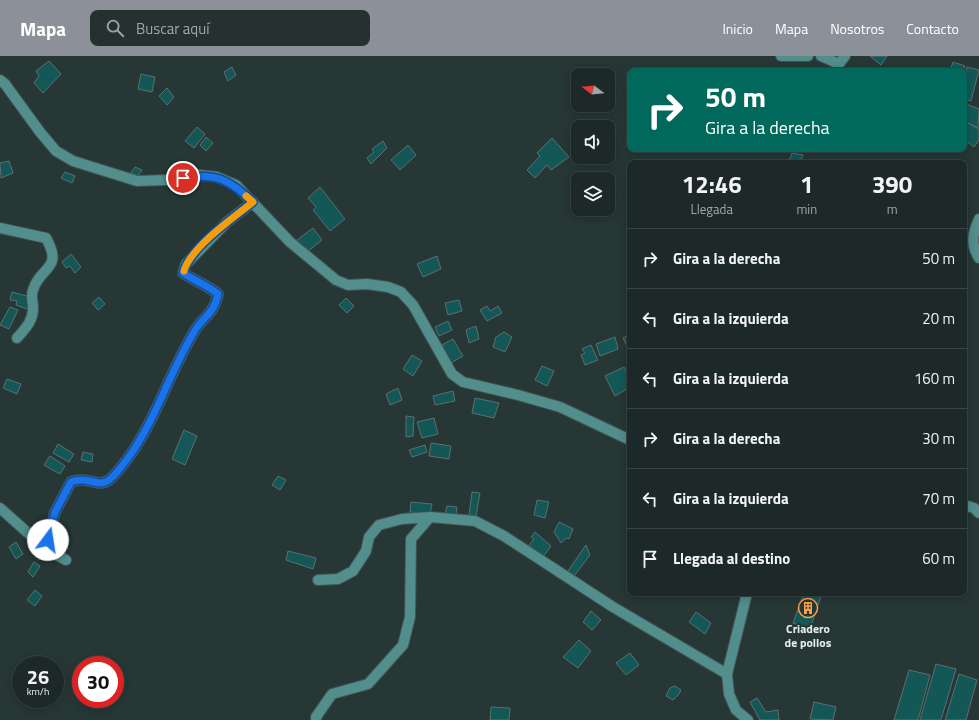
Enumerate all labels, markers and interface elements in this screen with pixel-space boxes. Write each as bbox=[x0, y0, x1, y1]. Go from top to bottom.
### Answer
search box bbox=[90, 10, 370, 46]
text: Mapa bbox=[20, 14, 66, 43]
icon: search bbox=[104, 17, 126, 39]
text: Buscar aquí bbox=[136, 17, 209, 40]
text: Inicio bbox=[722, 18, 753, 39]
text: Mapa bbox=[775, 18, 808, 39]
text: Nosotros bbox=[830, 18, 884, 39]
text: Contacto bbox=[906, 18, 959, 39]
north arrow bbox=[571, 68, 615, 112]
map controls bbox=[571, 68, 615, 216]
text: 50 m bbox=[705, 75, 766, 118]
icon: right bbox=[639, 84, 691, 136]
text: Gira a la derecha bbox=[705, 114, 830, 141]
button: sound bbox=[571, 120, 615, 164]
pin bbox=[166, 161, 200, 195]
text: 12:46 bbox=[682, 166, 742, 202]
text: 1 bbox=[800, 166, 814, 202]
text: 390 bbox=[872, 166, 912, 202]
icon: arrive bbox=[172, 167, 194, 189]
button: layers bbox=[571, 172, 615, 216]
text: Llegada bbox=[691, 199, 733, 219]
text: min bbox=[796, 199, 817, 219]
text: m bbox=[887, 199, 898, 219]
text: Gira a la derecha bbox=[673, 247, 780, 270]
text: 50 m bbox=[922, 247, 955, 270]
icon: right bbox=[639, 248, 661, 270]
text: Gira a la izquierda bbox=[673, 307, 789, 330]
text: 20 m bbox=[922, 307, 955, 330]
icon: left bbox=[639, 308, 661, 330]
text: Gira a la izquierda bbox=[673, 367, 789, 390]
text: 160 m bbox=[914, 367, 955, 390]
icon: left bbox=[639, 368, 661, 390]
text: Gira a la derecha bbox=[673, 427, 780, 450]
text: 30 m bbox=[922, 427, 955, 450]
icon: right bbox=[639, 428, 661, 450]
text: Gira a la izquierda bbox=[673, 487, 789, 510]
text: 70 m bbox=[922, 487, 955, 510]
icon: left bbox=[639, 488, 661, 510]
position arrow bbox=[27, 519, 69, 561]
text: Llegada al destino bbox=[673, 547, 790, 570]
text: 60 m bbox=[922, 547, 955, 570]
icon: arrive bbox=[639, 548, 661, 570]
building icon: Criadero de pollos bbox=[797, 597, 819, 619]
place label: Criadero de pollos bbox=[785, 619, 832, 652]
speed limit sign: 30 bbox=[72, 656, 124, 708]
text: 26 bbox=[27, 661, 49, 692]
text: km/h bbox=[27, 684, 49, 699]

